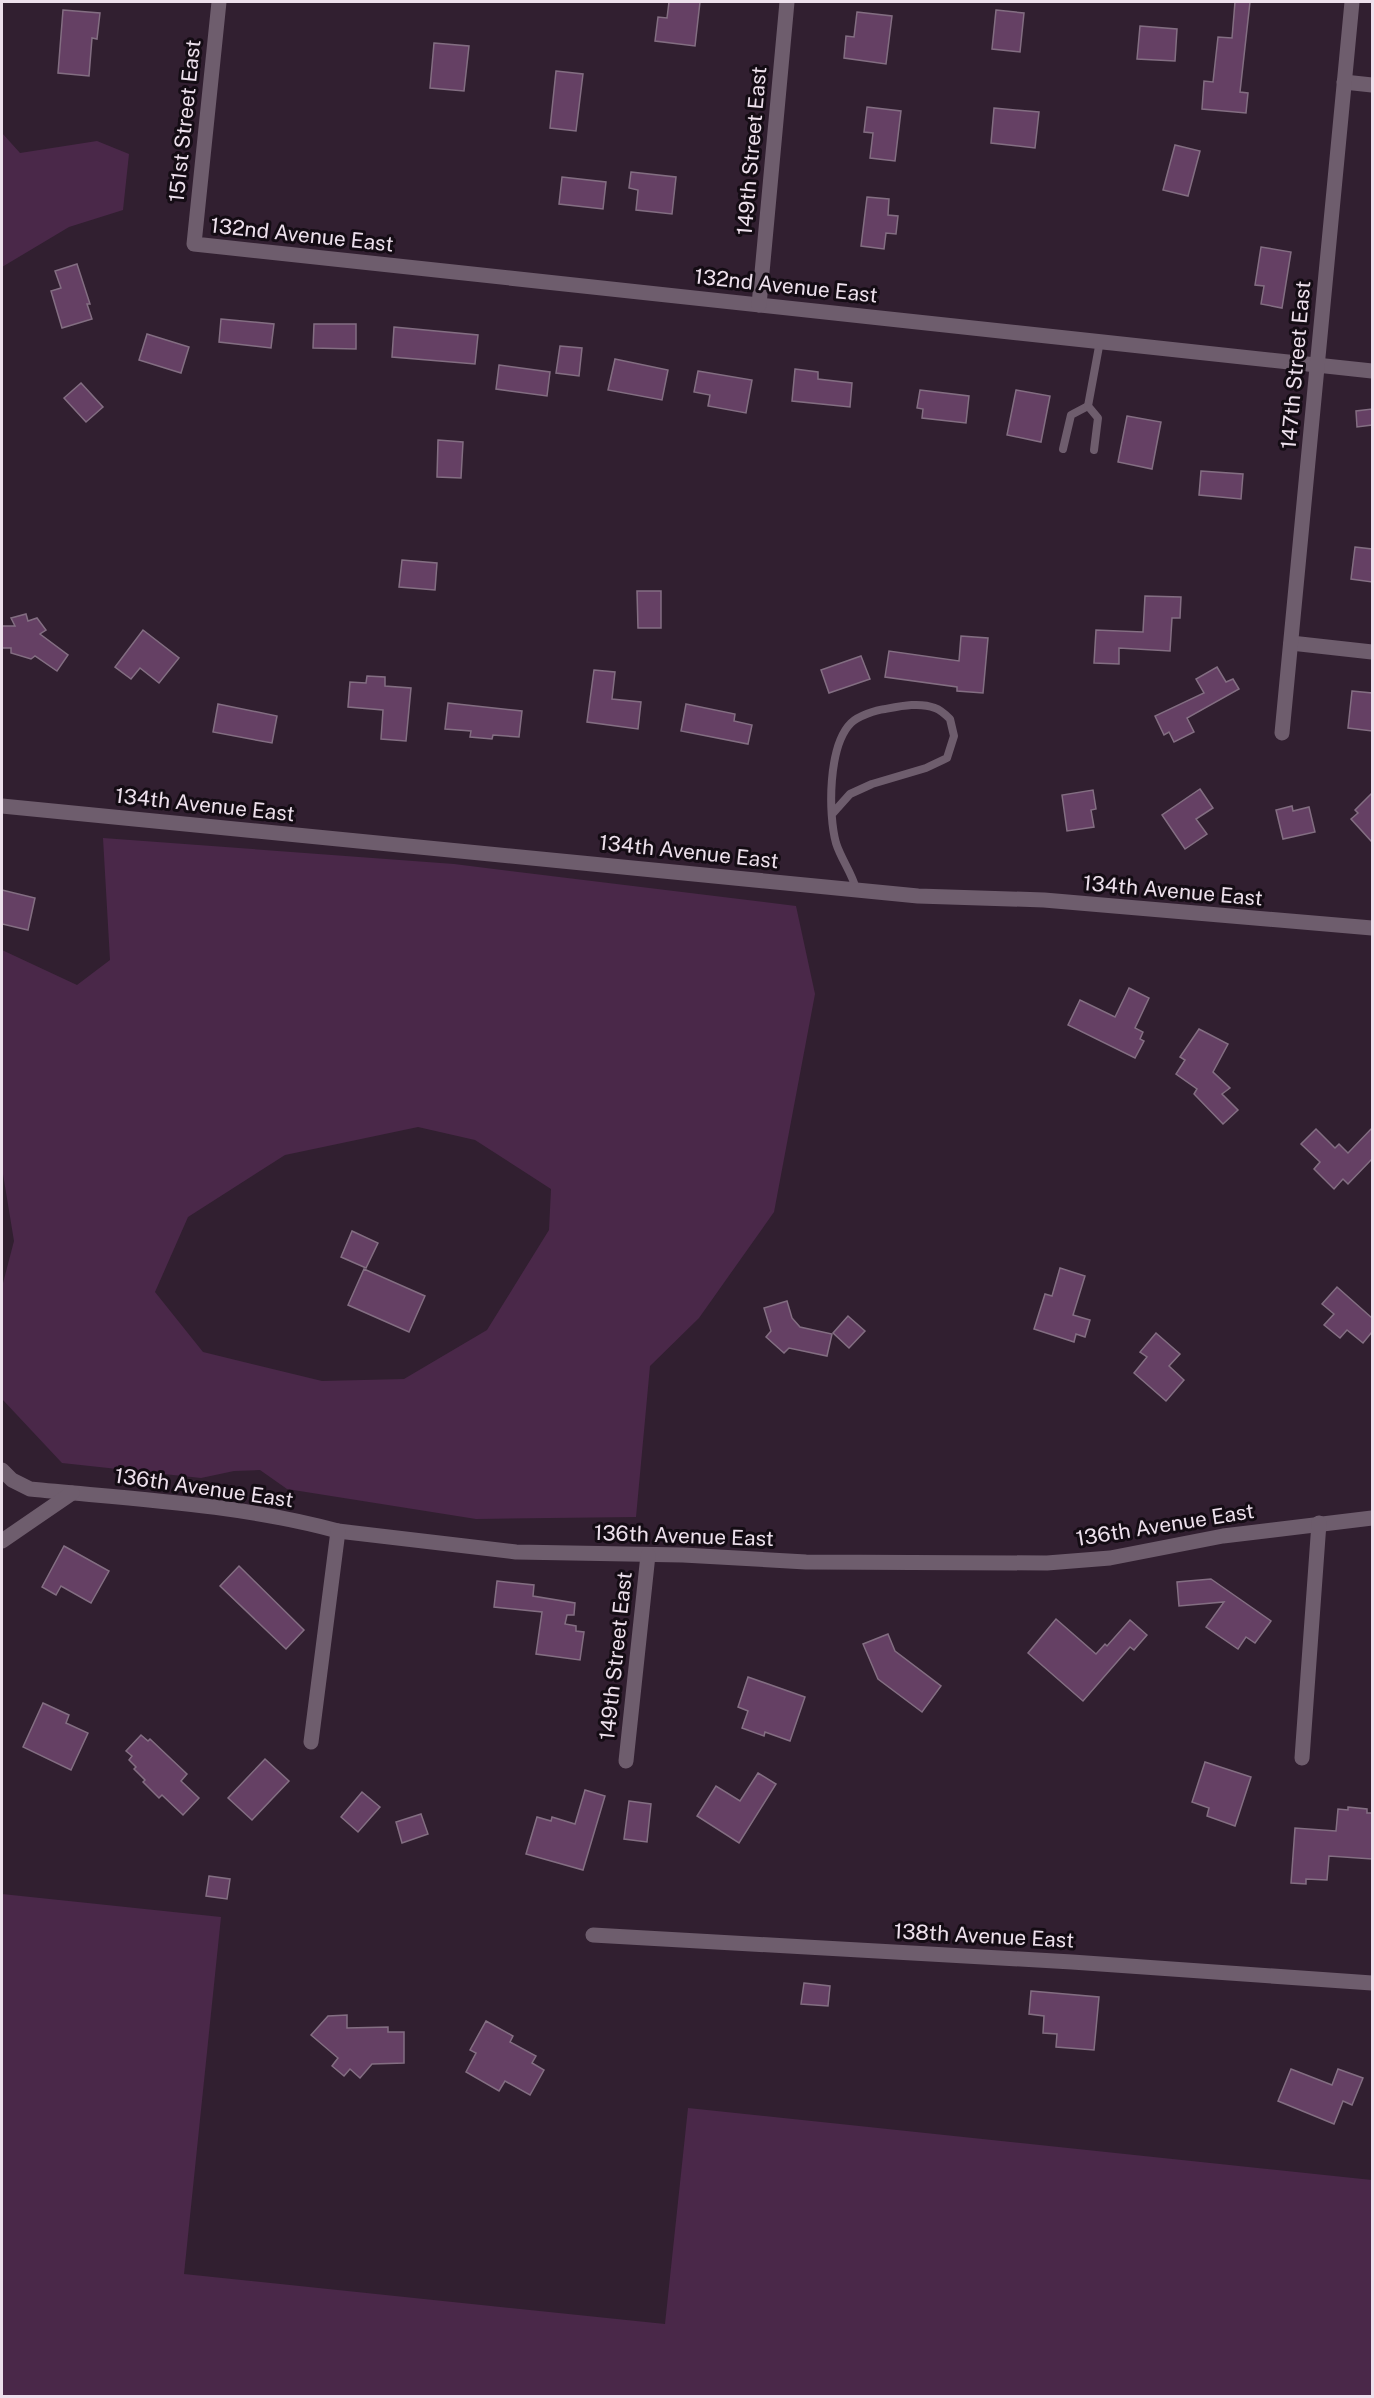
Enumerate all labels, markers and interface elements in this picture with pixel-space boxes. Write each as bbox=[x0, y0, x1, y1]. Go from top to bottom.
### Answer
street label: 151st Street East bbox=[164, 38, 205, 204]
street label: 149th Street East bbox=[732, 65, 771, 237]
street label: 132nd Avenue East bbox=[209, 212, 395, 257]
street label: 132nd Avenue East bbox=[693, 263, 879, 308]
street label: 147th Street East bbox=[1276, 280, 1315, 450]
street label: 134th Avenue East bbox=[114, 783, 296, 826]
street label: 134th Avenue East bbox=[598, 830, 780, 873]
street label: 134th Avenue East bbox=[1082, 870, 1264, 911]
street label: 136th Avenue East bbox=[113, 1463, 295, 1512]
street label: 136th Avenue East bbox=[1074, 1498, 1256, 1551]
street label: 136th Avenue East bbox=[594, 1520, 774, 1551]
street label: 149th Street East bbox=[594, 1570, 637, 1742]
street label: 138th Avenue East bbox=[893, 1918, 1075, 1953]

